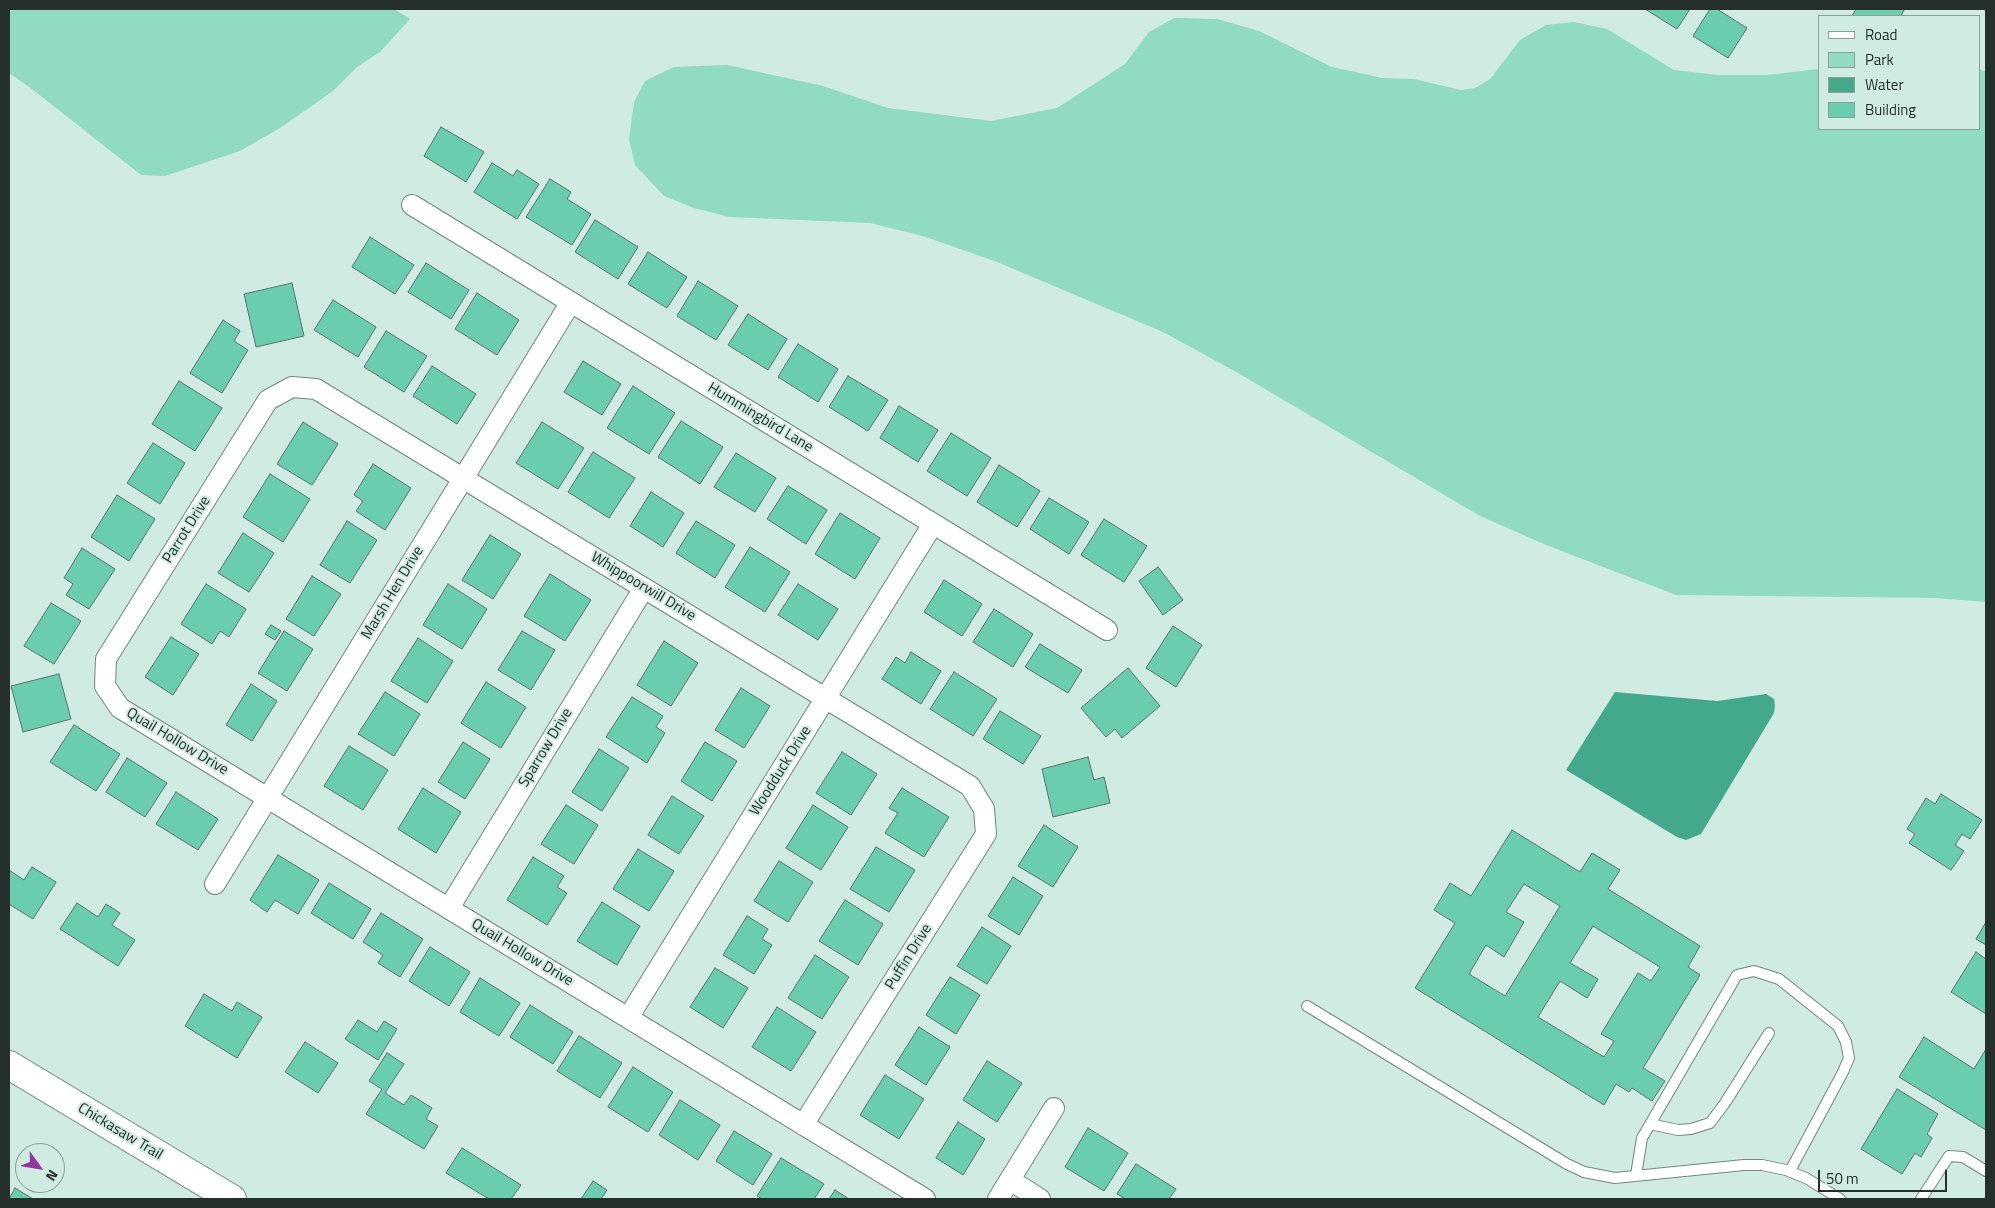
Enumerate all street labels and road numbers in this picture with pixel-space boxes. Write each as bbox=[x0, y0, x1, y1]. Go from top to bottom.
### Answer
street label: Hummingbird Lane bbox=[704, 379, 816, 457]
street label: Parrot Drive bbox=[159, 493, 215, 567]
street label: Marsh Hen Drive bbox=[358, 543, 428, 643]
street label: Whippoorwill Drive bbox=[587, 549, 699, 625]
street label: Quail Hollow Drive bbox=[123, 704, 231, 780]
street label: Sparrow Drive bbox=[515, 705, 577, 791]
street label: Woodduck Drive bbox=[746, 723, 816, 819]
street label: Quail Hollow Drive bbox=[468, 915, 576, 991]
street label: Puffin Drive bbox=[882, 921, 936, 993]
street label: Chickasaw Trail bbox=[74, 1100, 166, 1164]

